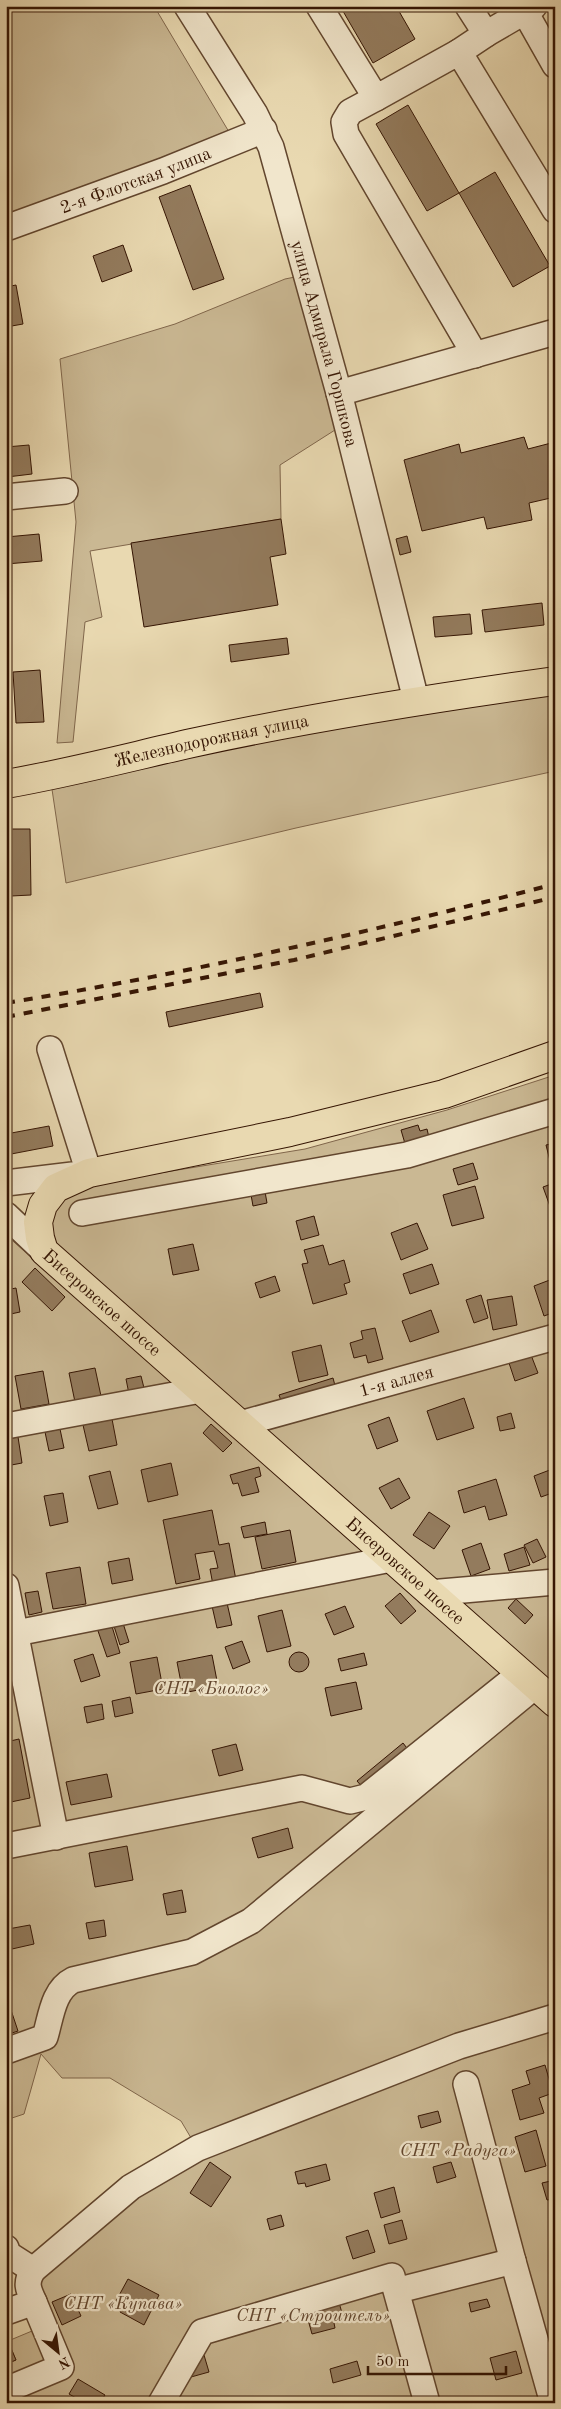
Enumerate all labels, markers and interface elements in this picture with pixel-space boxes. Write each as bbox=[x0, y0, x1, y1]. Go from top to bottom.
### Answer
street label: 2-я Флотская улица bbox=[58, 144, 214, 218]
street label: улица Адмирала Горшкова bbox=[287, 239, 360, 449]
street label: Железнодорожная улица bbox=[113, 712, 310, 771]
street label: Бисеровское шоссе bbox=[39, 1246, 164, 1360]
street label: 1-я аллея bbox=[357, 1363, 436, 1401]
street label: Бисеровское шоссе bbox=[342, 1515, 467, 1628]
park label: СНТ «Биолог» bbox=[153, 1680, 269, 1698]
park label: СНТ «Радуга» bbox=[400, 2142, 516, 2160]
park label: СНТ «Купава» bbox=[64, 2295, 183, 2313]
park label: СНТ «Строитель» bbox=[236, 2307, 390, 2325]
north arrow bbox=[32, 2326, 82, 2376]
scale bar bbox=[368, 2344, 506, 2376]
text: N bbox=[55, 2354, 72, 2371]
text: 50 m bbox=[376, 2355, 410, 2370]

